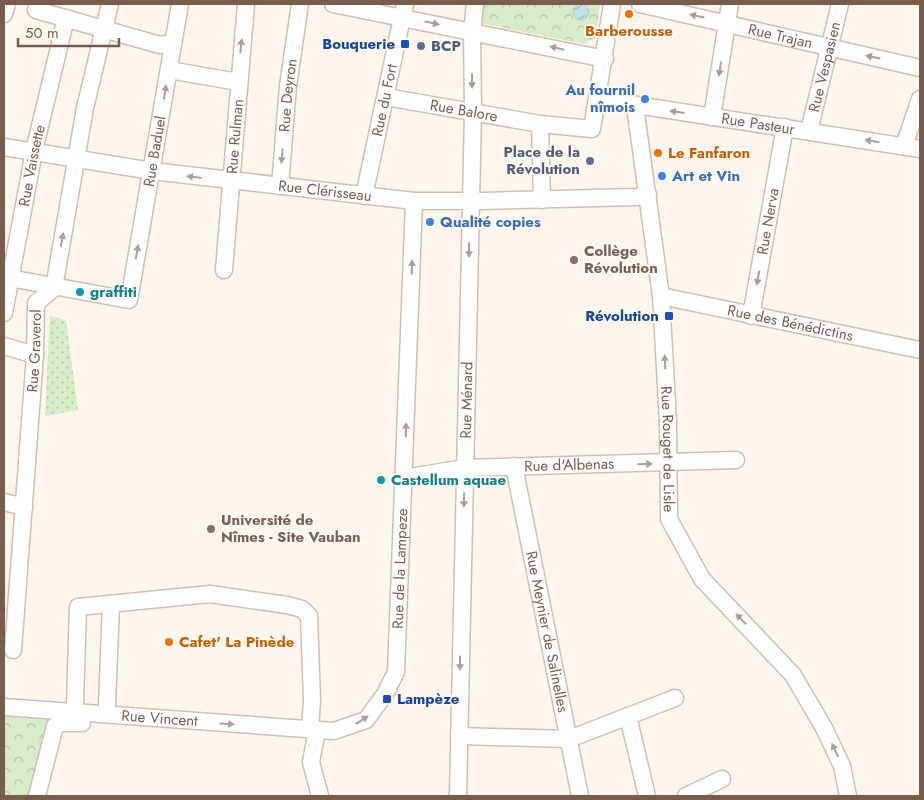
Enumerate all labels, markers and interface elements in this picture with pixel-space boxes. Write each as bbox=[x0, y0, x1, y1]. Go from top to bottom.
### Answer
marker: Barberousse bbox=[623, 8, 635, 20]
one-way arrow bbox=[690, 12, 705, 20]
scale bar bbox=[18, 15, 119, 47]
street label: Rue Trajan bbox=[746, 18, 815, 54]
street label: Rue Vespasien bbox=[803, 19, 846, 114]
one-way arrow bbox=[425, 20, 441, 28]
place label: Barberousse bbox=[585, 20, 673, 42]
text: 50 m bbox=[25, 22, 59, 44]
place label: Bouquerie bbox=[322, 33, 395, 55]
place label: BCP bbox=[431, 35, 461, 57]
one-way arrow bbox=[237, 37, 245, 53]
marker: Bouquerie bbox=[399, 38, 411, 50]
marker: BCP bbox=[415, 40, 427, 52]
one-way arrow bbox=[549, 44, 564, 52]
one-way arrow bbox=[865, 53, 880, 61]
street label: Rue Deyron bbox=[273, 57, 303, 133]
street label: Rue du Fort bbox=[366, 62, 403, 138]
one-way arrow bbox=[715, 62, 723, 78]
one-way arrow bbox=[468, 73, 476, 89]
place label: Au fournil nîmois bbox=[565, 79, 635, 118]
one-way arrow bbox=[161, 83, 169, 99]
marker: Au fournil nîmois bbox=[639, 93, 651, 105]
street label: Rue Balore bbox=[428, 94, 500, 127]
street label: Rue Rulman bbox=[221, 98, 249, 175]
one-way arrow bbox=[668, 107, 684, 115]
street label: Rue Pasteur bbox=[720, 107, 797, 141]
street label: Rue Baduel bbox=[138, 114, 172, 189]
street label: Rue Vaissette bbox=[13, 122, 51, 208]
one-way arrow bbox=[864, 137, 880, 145]
place label: Place de la Révolution bbox=[504, 141, 580, 180]
place label: Le Fanfaron bbox=[668, 142, 750, 164]
marker: Le Fanfaron bbox=[652, 147, 664, 159]
one-way arrow bbox=[278, 149, 286, 165]
marker: Place de la Révolution bbox=[584, 155, 596, 167]
place label: Art et Vin bbox=[671, 165, 740, 187]
marker: Art et Vin bbox=[656, 170, 668, 182]
one-way arrow bbox=[185, 173, 201, 181]
street label: Rue Clérisseau bbox=[277, 175, 373, 207]
street label: Rue Nerva bbox=[751, 186, 785, 257]
place label: Qualité copies bbox=[440, 211, 541, 233]
marker: Qualité copies bbox=[424, 216, 436, 228]
one-way arrow bbox=[59, 231, 67, 247]
place label: Collège Révolution bbox=[584, 240, 658, 279]
one-way arrow bbox=[134, 243, 142, 259]
one-way arrow bbox=[465, 243, 473, 259]
marker: Collège Révolution bbox=[568, 254, 580, 266]
one-way arrow bbox=[408, 259, 416, 275]
one-way arrow bbox=[754, 271, 762, 287]
place label: graffiti bbox=[90, 281, 137, 303]
marker: graffiti bbox=[74, 286, 86, 298]
street label: Rue des Bénédictins bbox=[725, 299, 855, 347]
place label: Révolution bbox=[585, 305, 659, 327]
street label: Rue Graverol bbox=[21, 309, 47, 393]
marker: Révolution bbox=[663, 310, 675, 322]
one-way arrow bbox=[660, 354, 668, 370]
street label: Rue Ménard bbox=[455, 361, 479, 439]
street label: Rue Rouget de Lisle bbox=[655, 385, 680, 513]
one-way arrow bbox=[402, 422, 410, 438]
street label: Rue d'Albenas bbox=[524, 453, 614, 477]
one-way arrow bbox=[637, 459, 653, 467]
place label: Castellum aquae bbox=[391, 469, 506, 491]
marker: Castellum aquae bbox=[375, 474, 387, 486]
one-way arrow bbox=[459, 493, 467, 509]
street label: Rue de la Lampeze bbox=[387, 508, 413, 629]
place label: Université de Nîmes - Site Vauban bbox=[221, 509, 361, 548]
marker: Université de Nîmes - Site Vauban bbox=[205, 523, 217, 535]
street label: Rue Meynier de Salinelles bbox=[520, 549, 574, 714]
one-way arrow bbox=[735, 613, 747, 625]
place label: Cafet' La Pinède bbox=[179, 631, 295, 653]
marker: Cafet' La Pinède bbox=[163, 636, 175, 648]
one-way arrow bbox=[456, 655, 464, 671]
place label: Lampèze bbox=[397, 688, 460, 710]
marker: Lampèze bbox=[381, 693, 393, 705]
street label: Rue Vincent bbox=[121, 705, 199, 732]
one-way arrow bbox=[355, 715, 369, 724]
one-way arrow bbox=[219, 721, 235, 729]
one-way arrow bbox=[830, 743, 838, 757]

